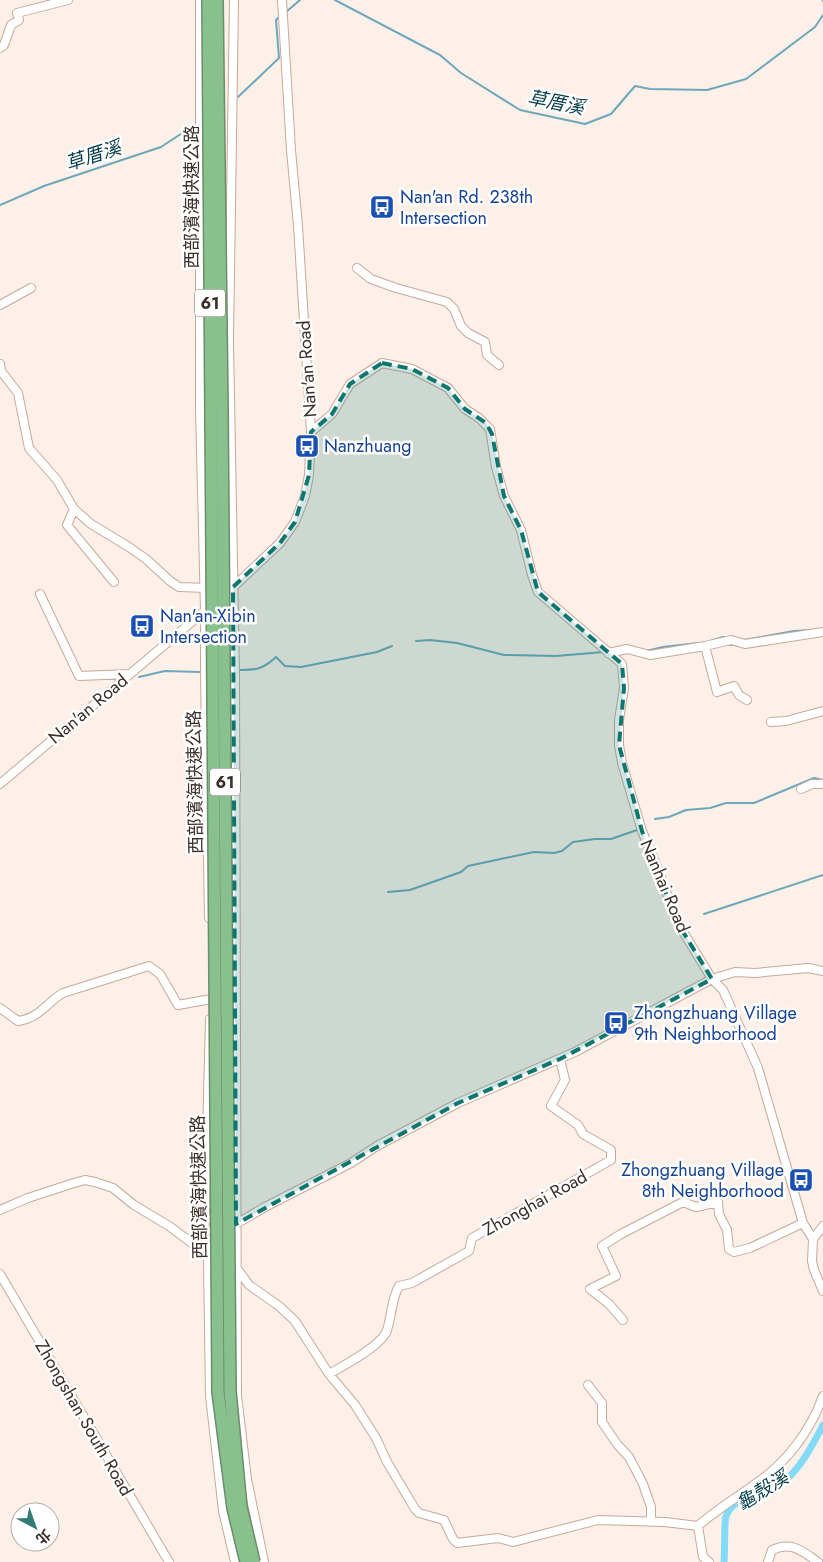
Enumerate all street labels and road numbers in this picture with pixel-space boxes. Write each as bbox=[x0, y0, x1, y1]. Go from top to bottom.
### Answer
street label: 西部濱海快速公路 bbox=[179, 125, 205, 269]
road number: 61 bbox=[195, 290, 225, 316]
street label: Nan'an Road bbox=[291, 320, 323, 418]
street label: Nan'an Road bbox=[42, 668, 134, 750]
street label: 西部濱海快速公路 bbox=[181, 710, 209, 854]
road number: 61 bbox=[210, 769, 240, 796]
street label: Nanhai Road bbox=[634, 835, 696, 937]
street label: 西部濱海快速公路 bbox=[185, 1115, 213, 1259]
street label: Zhonghai Road bbox=[478, 1164, 592, 1242]
street label: Zhongshan South Road bbox=[29, 1335, 139, 1501]

